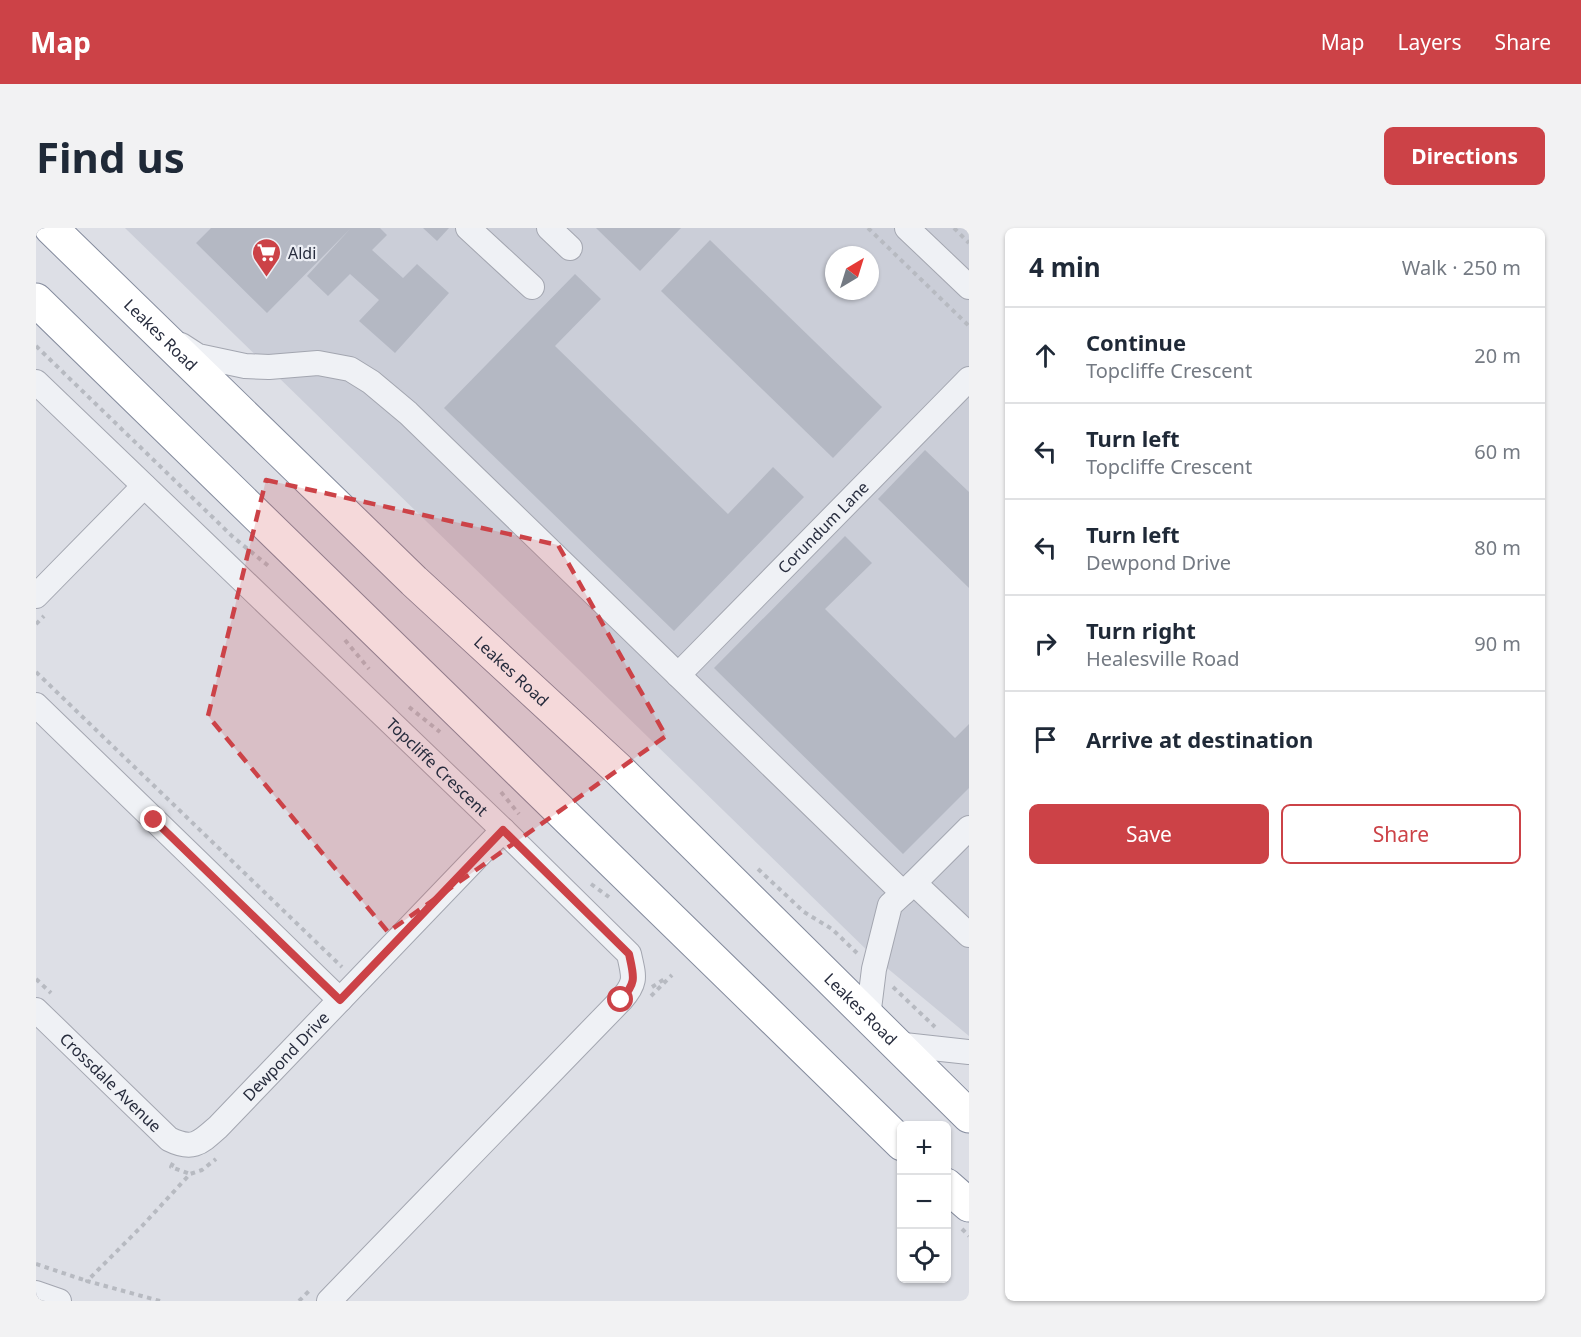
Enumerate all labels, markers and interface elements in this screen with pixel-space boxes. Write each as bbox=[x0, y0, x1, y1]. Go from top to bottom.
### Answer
text: Map bbox=[30, 23, 91, 61]
text: Map bbox=[1321, 28, 1365, 56]
text: Layers bbox=[1398, 28, 1462, 56]
text: Share bbox=[1495, 28, 1551, 56]
button: Directions bbox=[1384, 127, 1545, 185]
text: Find us bbox=[36, 128, 185, 185]
supermarket icon: Aldi bbox=[251, 237, 283, 279]
place label: Aldi bbox=[288, 242, 316, 264]
north arrow bbox=[825, 246, 879, 300]
text: 4 min bbox=[1029, 249, 1101, 285]
text: Walk · 250 m bbox=[1402, 254, 1521, 281]
street label: Leakes Road bbox=[119, 294, 202, 375]
text: Continue bbox=[1086, 327, 1186, 357]
icon: ahead bbox=[1029, 339, 1062, 372]
text: 20 m bbox=[1474, 342, 1521, 369]
text: Topcliffe Crescent bbox=[1086, 357, 1252, 384]
text: Turn left bbox=[1086, 423, 1180, 453]
icon: left bbox=[1029, 435, 1062, 468]
text: 60 m bbox=[1474, 438, 1521, 465]
text: Topcliffe Crescent bbox=[1086, 453, 1252, 480]
street label: Corundum Lane bbox=[773, 476, 874, 578]
text: Turn left bbox=[1086, 519, 1180, 549]
icon: left bbox=[1029, 531, 1062, 564]
text: 80 m bbox=[1474, 534, 1521, 561]
text: Dewpond Drive bbox=[1086, 549, 1231, 576]
text: Turn right bbox=[1086, 615, 1196, 645]
icon: right bbox=[1029, 627, 1062, 660]
text: 90 m bbox=[1474, 630, 1521, 657]
street label: Leakes Road bbox=[469, 631, 554, 711]
text: Healesville Road bbox=[1086, 645, 1240, 672]
street label: Topcliffe Crescent bbox=[382, 713, 493, 821]
icon: arrive bbox=[1029, 723, 1062, 756]
text: Arrive at destination bbox=[1086, 724, 1313, 754]
button: Save bbox=[1029, 804, 1269, 864]
button: Share bbox=[1281, 804, 1521, 864]
route end bbox=[140, 806, 166, 832]
street label: Leakes Road bbox=[819, 968, 902, 1050]
route start bbox=[607, 986, 633, 1012]
street label: Dewpond Drive bbox=[238, 1007, 334, 1106]
street label: Crossdale Avenue bbox=[55, 1028, 166, 1137]
map controls bbox=[897, 1121, 951, 1283]
button: + bbox=[897, 1121, 951, 1175]
button: − bbox=[897, 1175, 951, 1229]
button: locate bbox=[897, 1229, 951, 1283]

